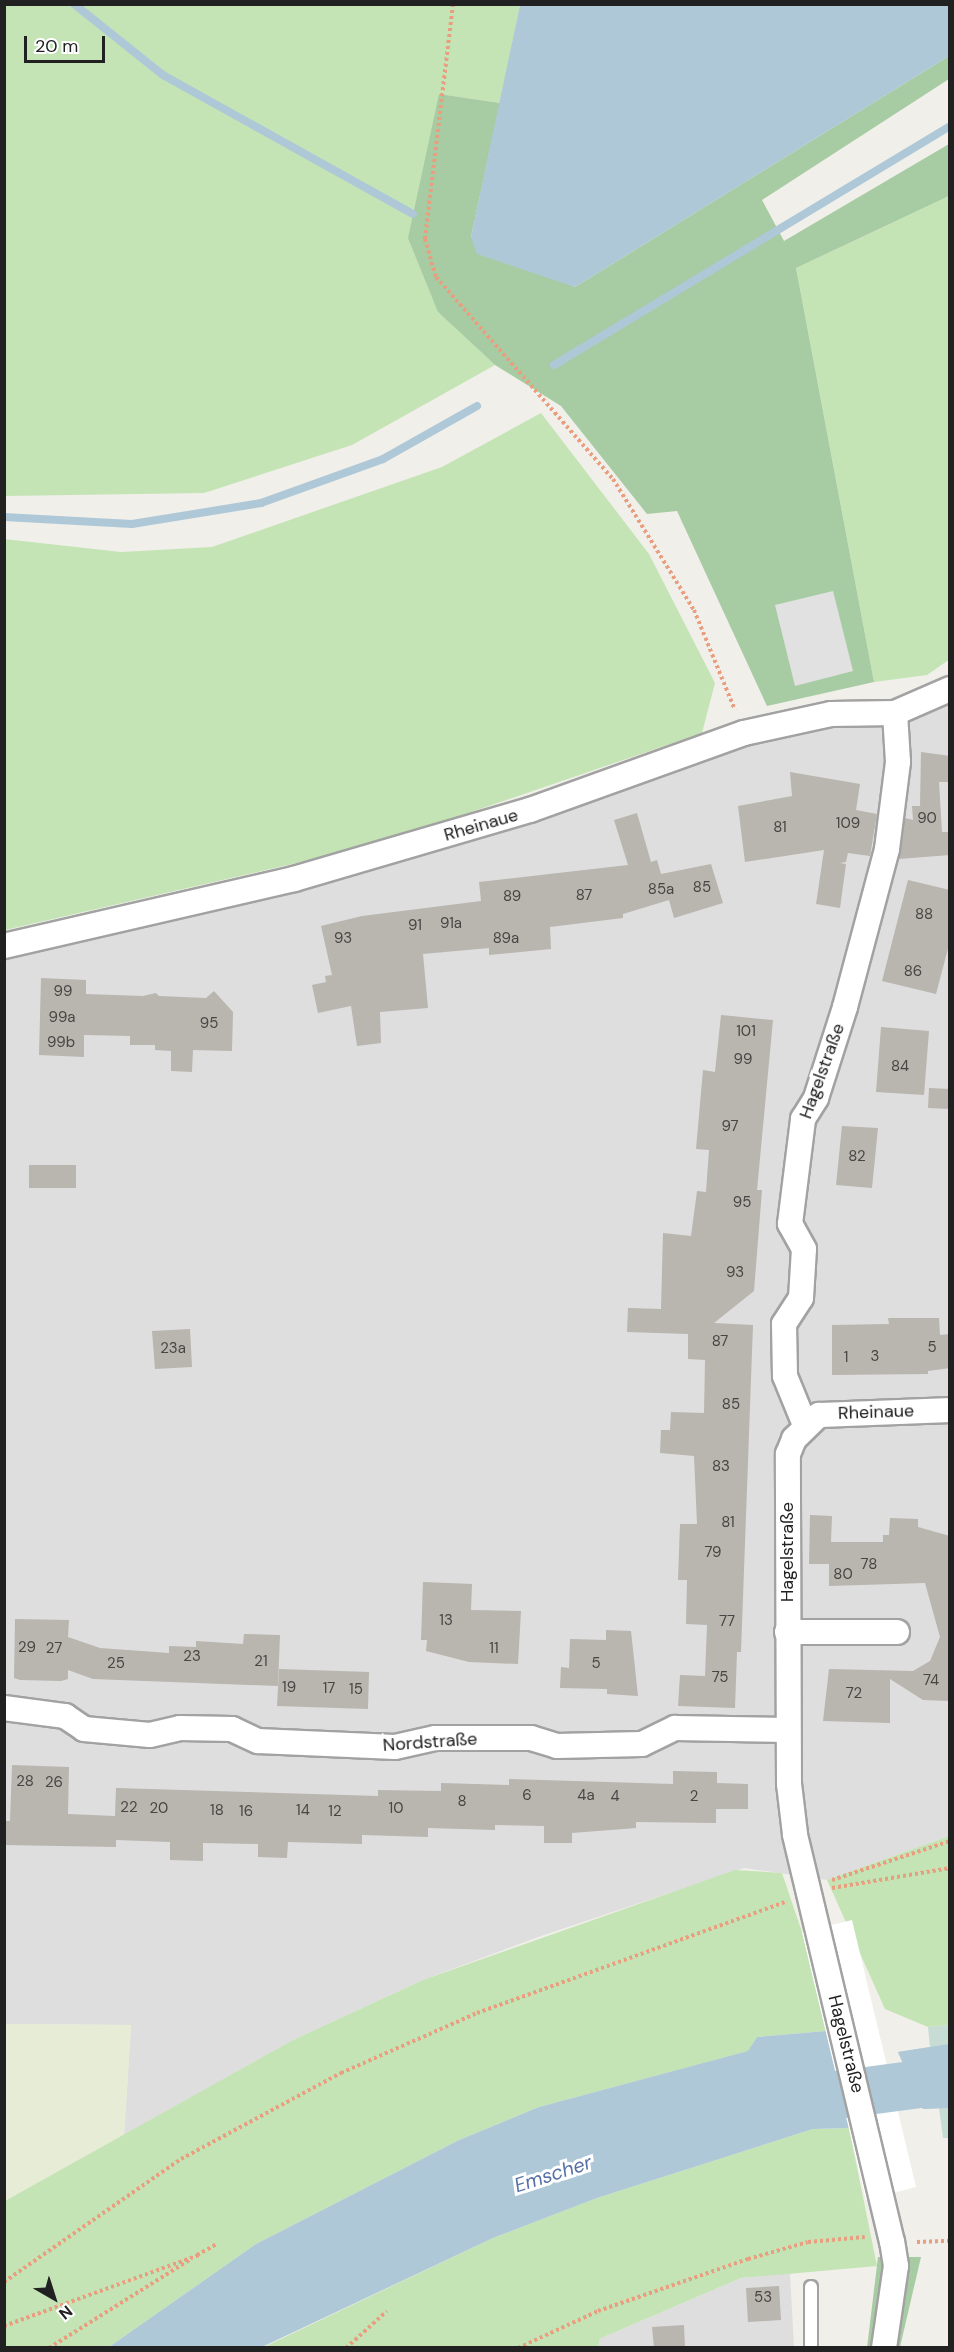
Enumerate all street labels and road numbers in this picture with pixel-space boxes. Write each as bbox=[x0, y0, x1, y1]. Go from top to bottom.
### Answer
street label: Rheinaue bbox=[441, 804, 521, 846]
street label: Hagelstraße bbox=[795, 1020, 849, 1122]
street label: Rheinaue bbox=[838, 1400, 914, 1424]
street label: Hagelstraße bbox=[776, 1502, 798, 1602]
street label: Nordstraße bbox=[382, 1728, 478, 1756]
street label: Hagelstraße bbox=[823, 1993, 869, 2095]

